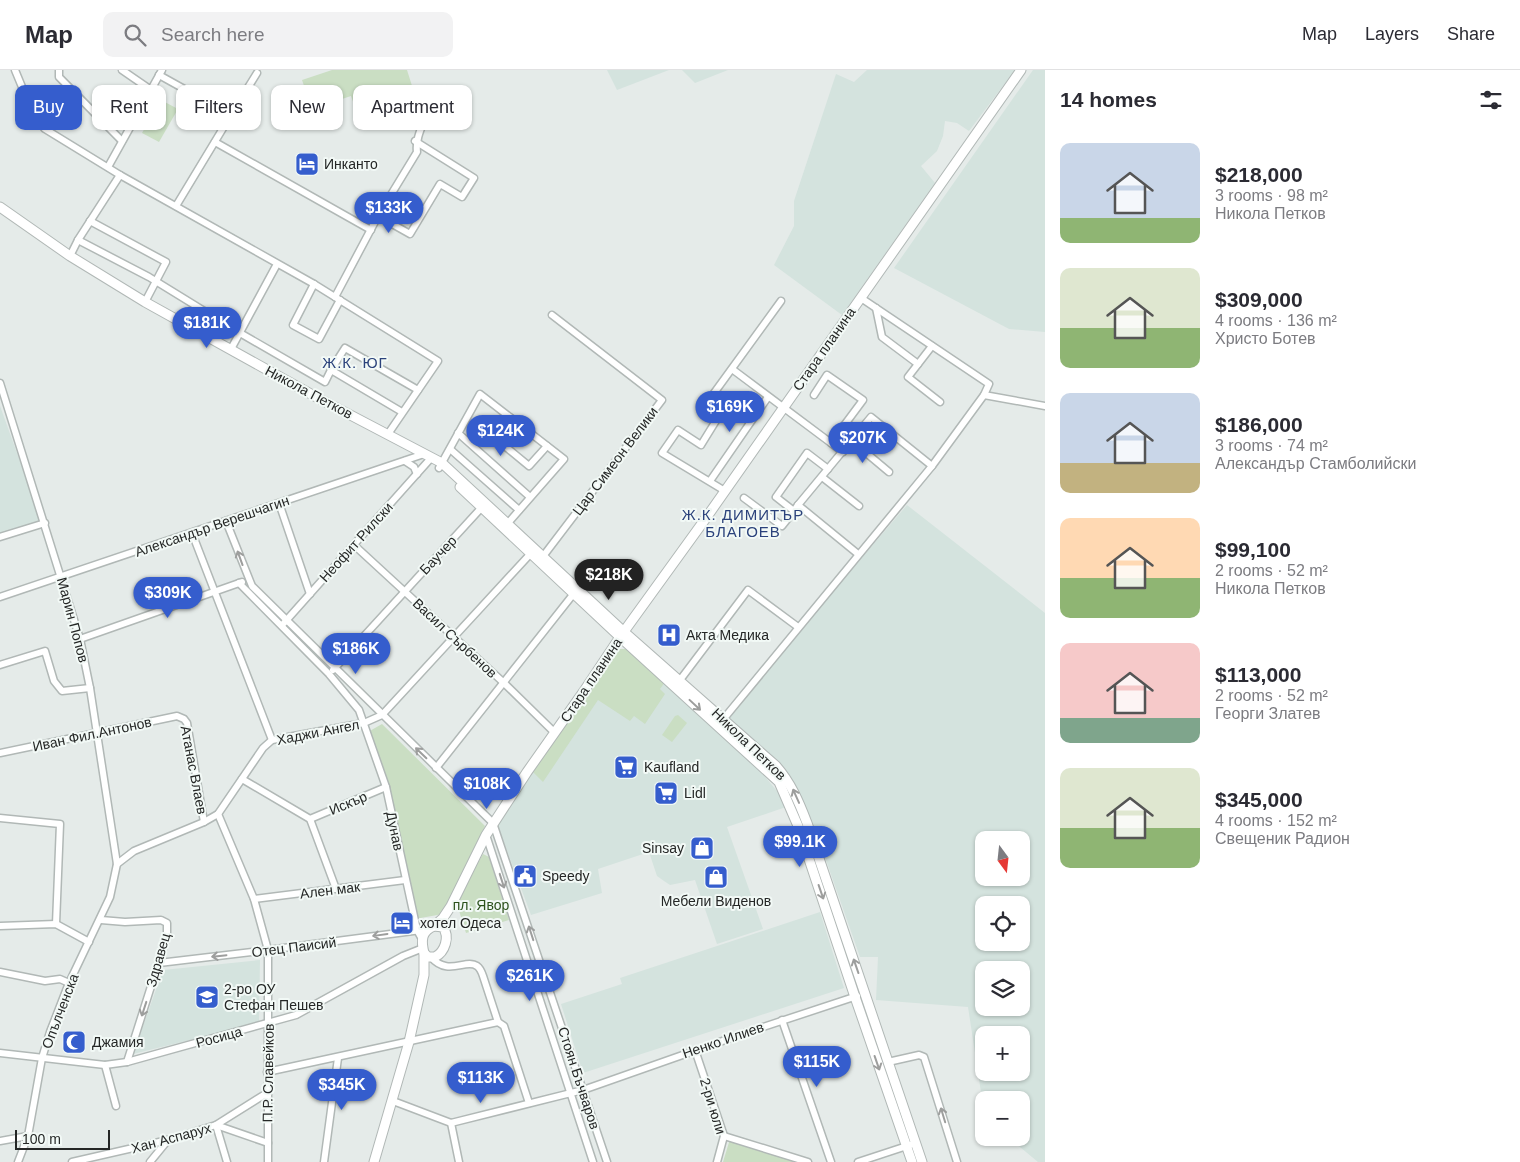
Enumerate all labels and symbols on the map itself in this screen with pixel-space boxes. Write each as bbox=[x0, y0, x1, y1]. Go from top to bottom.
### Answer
hotel icon: Инканто bbox=[294, 151, 320, 177]
place label: Инканто bbox=[324, 156, 378, 172]
pin: $133K bbox=[354, 191, 424, 234]
street label: Стара планина bbox=[789, 304, 859, 394]
pin: $181K bbox=[172, 306, 242, 349]
district label: Ж.К. ЮГ bbox=[322, 354, 388, 371]
street label: Никола Петков bbox=[262, 362, 356, 422]
pin: $169K bbox=[695, 390, 765, 433]
street label: Цар Симеон Велики bbox=[569, 404, 661, 518]
pin: $124K bbox=[466, 414, 536, 457]
pin: $207K bbox=[828, 422, 898, 464]
street label: Александър Верешчагин bbox=[133, 492, 291, 560]
street label: Неофит Рилски bbox=[316, 499, 396, 585]
district label: Ж.К. ДИМИТЪР БЛАГОЕВ bbox=[682, 506, 804, 540]
street label: Баучер bbox=[416, 532, 460, 578]
one-way arrow bbox=[235, 551, 244, 566]
pin: $218K bbox=[574, 558, 644, 601]
street label: Марин Попов bbox=[54, 576, 92, 664]
pin: $309K bbox=[133, 576, 203, 619]
street label: Васил Сърбенов bbox=[410, 595, 500, 681]
hospital icon: Акта Медика bbox=[656, 622, 682, 648]
place label: Акта Медика bbox=[686, 627, 769, 643]
pin: $186K bbox=[321, 632, 391, 675]
street label: Стара планина bbox=[557, 635, 625, 725]
one-way arrow bbox=[688, 699, 701, 711]
street label: Никола Петков bbox=[709, 705, 789, 783]
street label: Иван Фил.Антонов bbox=[31, 714, 153, 754]
street label: Хаджи Ангел bbox=[275, 716, 361, 748]
street label: Атанас Влаев bbox=[178, 724, 210, 816]
one-way arrow bbox=[414, 747, 427, 759]
supermarket icon: Kaufland bbox=[613, 754, 639, 780]
place label: Kaufland bbox=[644, 759, 699, 775]
pin: $108K bbox=[452, 768, 522, 810]
supermarket icon: Lidl bbox=[653, 780, 679, 806]
place label: Lidl bbox=[684, 785, 706, 801]
street label: Искър bbox=[327, 788, 370, 818]
one-way arrow bbox=[790, 789, 800, 804]
street label: Дунав bbox=[383, 810, 407, 852]
pin: $99.1K bbox=[759, 826, 841, 868]
north arrow bbox=[975, 831, 1030, 886]
shop icon: Sinsay bbox=[689, 835, 715, 861]
place label: Sinsay bbox=[642, 840, 684, 856]
public building icon: Speedy bbox=[512, 863, 538, 889]
shop icon: Мебели Виденов bbox=[703, 864, 729, 890]
place label: Speedy bbox=[542, 868, 589, 884]
one-way arrow bbox=[497, 873, 507, 889]
street label: Ален мак bbox=[299, 878, 362, 902]
one-way arrow bbox=[817, 884, 826, 900]
place label: Мебели Виденов bbox=[661, 893, 771, 909]
park label: пл. Явор bbox=[453, 897, 509, 913]
hotel icon: хотел Одеса bbox=[389, 910, 415, 936]
place label: хотел Одеса bbox=[420, 915, 501, 931]
one-way arrow bbox=[525, 925, 535, 941]
one-way arrow bbox=[372, 930, 388, 940]
street label: Здравец bbox=[143, 931, 173, 989]
street label: Отец Паисий bbox=[251, 934, 337, 960]
one-way arrow bbox=[211, 951, 227, 961]
one-way arrow bbox=[851, 958, 860, 974]
pin: $261K bbox=[495, 960, 565, 1002]
street label: Опълченска bbox=[38, 971, 82, 1051]
place label: 2-ро ОУ Стефан Пешев bbox=[224, 981, 323, 1013]
school or university icon: 2-ро ОУ Стефан Пешев bbox=[194, 984, 220, 1010]
one-way arrow bbox=[139, 1001, 148, 1016]
street label: Ненко Илиев bbox=[680, 1019, 766, 1061]
street label: Росица bbox=[194, 1023, 244, 1051]
street label: П.Р. Славейков bbox=[259, 1023, 277, 1123]
street label: Стоян Бъчваров bbox=[555, 1025, 603, 1131]
mosque icon: Джамия bbox=[61, 1029, 87, 1055]
place label: Джамия bbox=[92, 1034, 144, 1050]
pin: $115K bbox=[782, 1046, 852, 1088]
one-way arrow bbox=[873, 1055, 883, 1071]
pin: $113K bbox=[446, 1062, 516, 1104]
pin: $345K bbox=[307, 1068, 377, 1111]
street label: 2-ри юли bbox=[697, 1076, 729, 1136]
one-way arrow bbox=[937, 1108, 947, 1124]
street label: Хан Аспарух bbox=[129, 1120, 213, 1156]
scale bar bbox=[15, 1127, 110, 1150]

